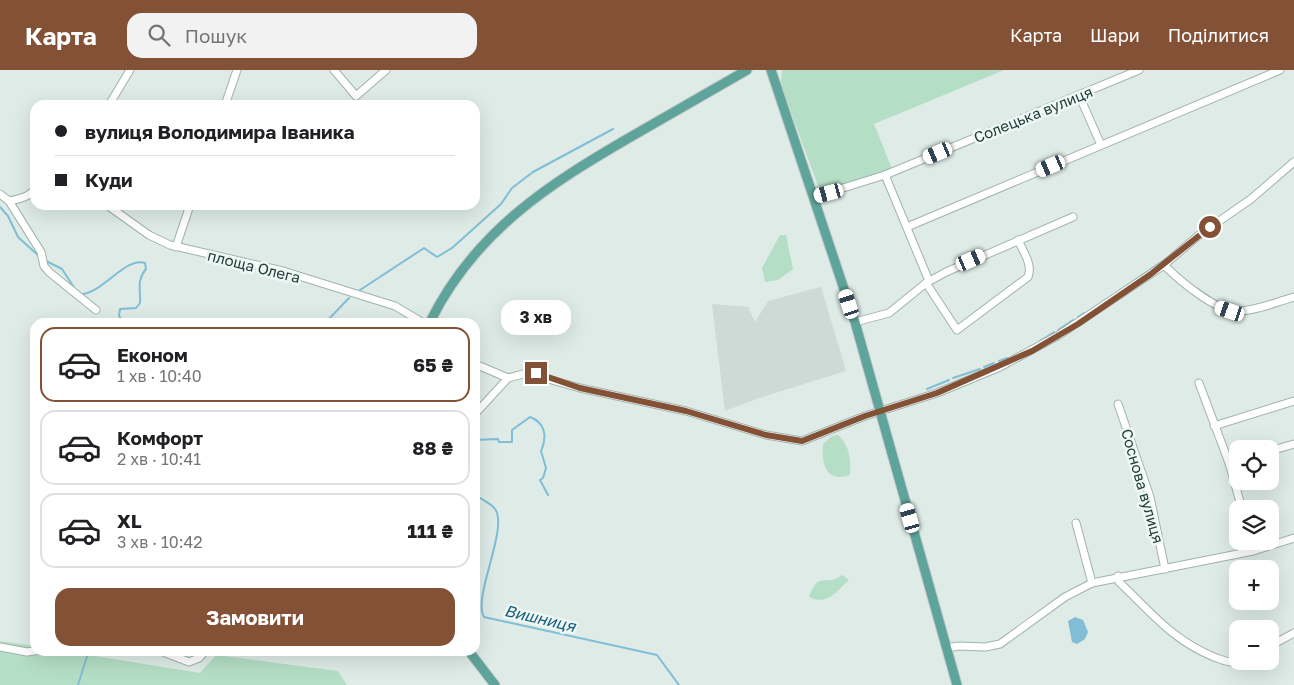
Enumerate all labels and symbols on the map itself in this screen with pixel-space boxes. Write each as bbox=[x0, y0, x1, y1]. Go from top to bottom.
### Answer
street label: Солецька вулиця bbox=[971, 82, 1095, 146]
car bbox=[921, 140, 954, 166]
car bbox=[1034, 153, 1067, 179]
car bbox=[812, 182, 845, 204]
route start bbox=[1199, 216, 1221, 238]
street label: площа Олега bbox=[206, 246, 302, 286]
car bbox=[954, 247, 987, 273]
car bbox=[837, 287, 860, 321]
car bbox=[1213, 299, 1246, 323]
callout: 3 хв bbox=[501, 300, 571, 336]
route end bbox=[525, 362, 547, 384]
street label: Соснова вулиця bbox=[1118, 427, 1168, 545]
car bbox=[898, 502, 921, 534]
water label: Вишниця bbox=[503, 600, 578, 636]

